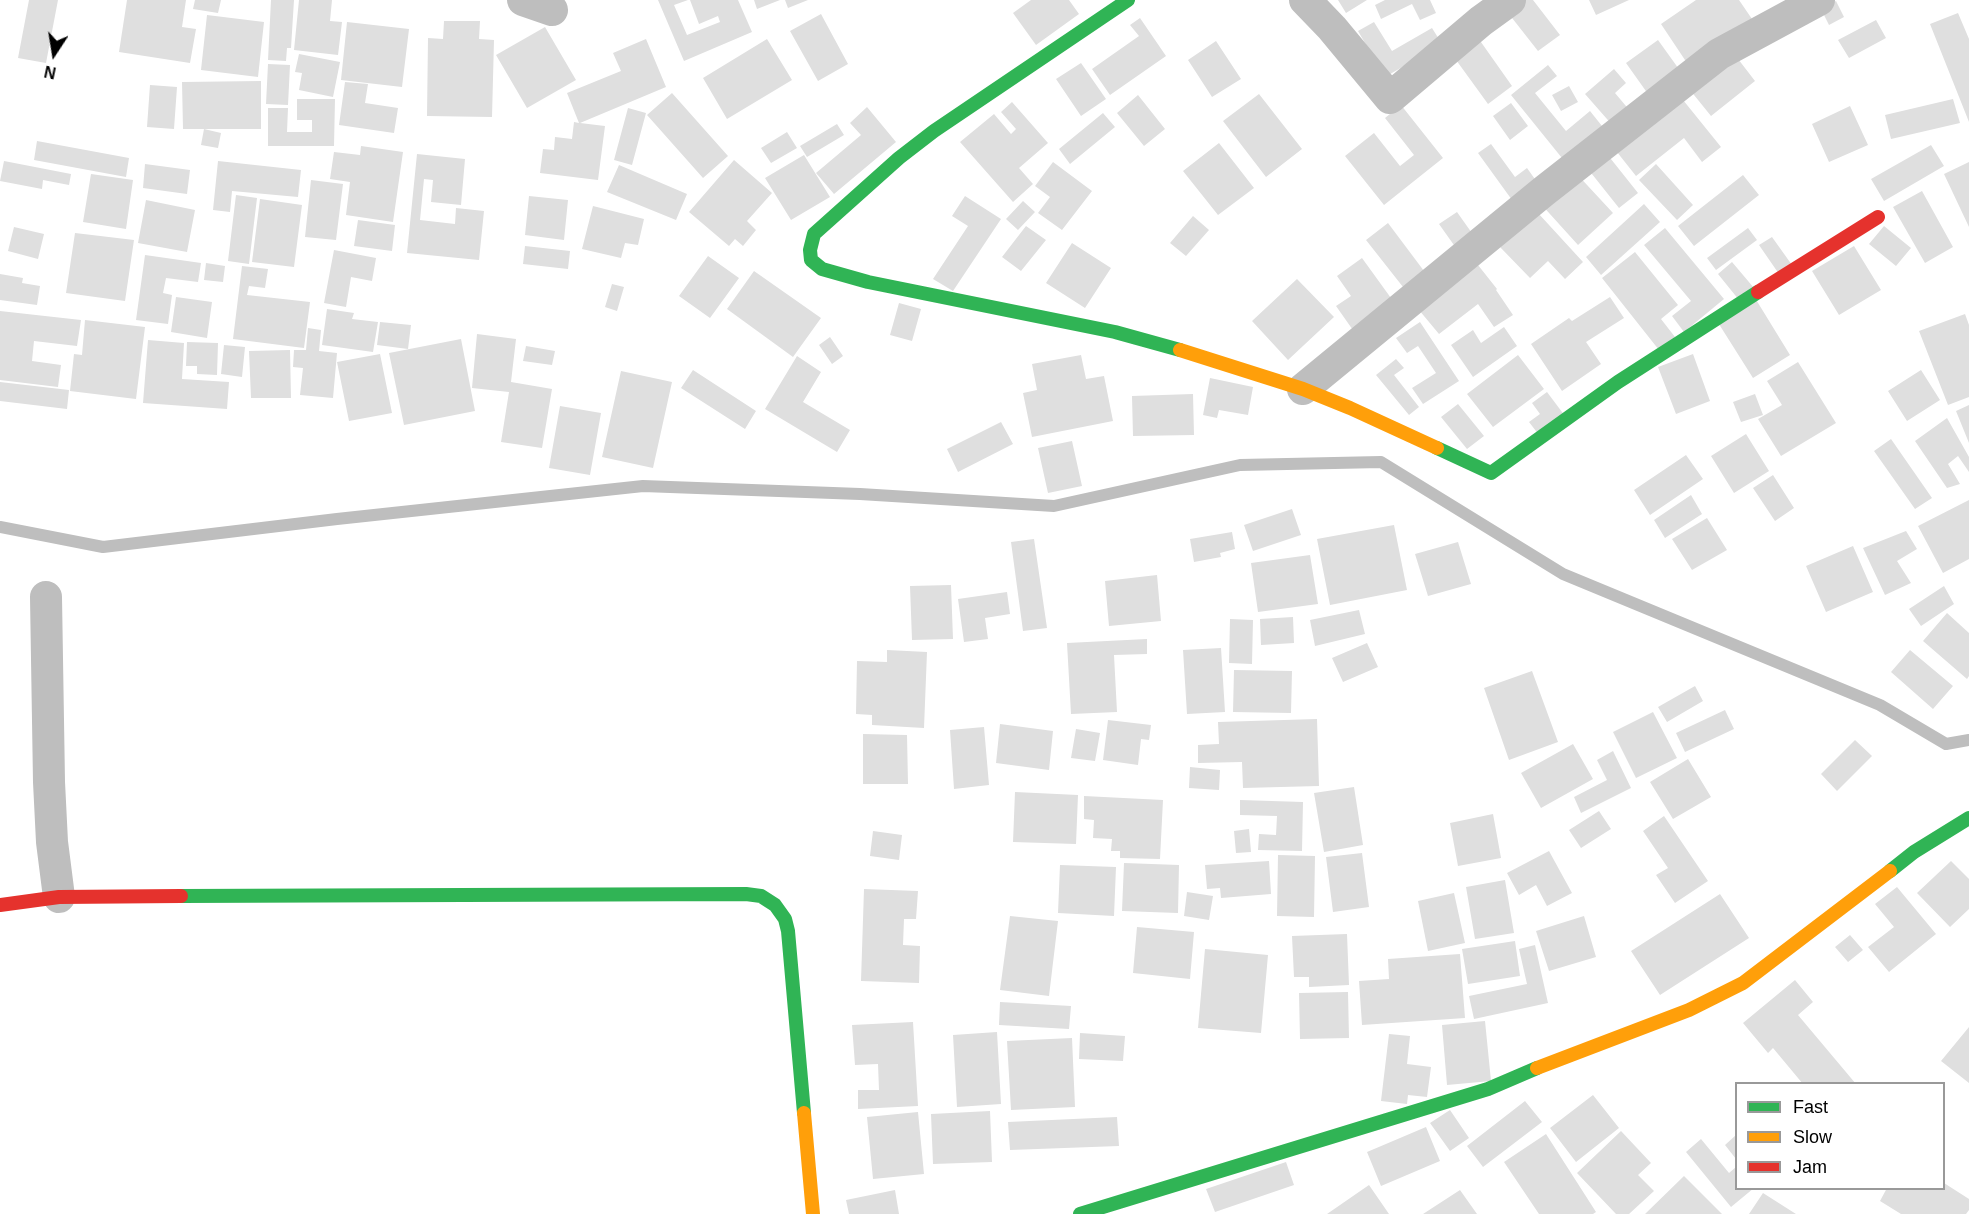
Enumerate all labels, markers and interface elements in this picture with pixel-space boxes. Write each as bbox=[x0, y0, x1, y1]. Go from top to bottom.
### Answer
north arrow bbox=[24, 24, 84, 84]
text: N bbox=[43, 63, 58, 82]
legend bbox=[1735, 1082, 1945, 1190]
text: Fast bbox=[1793, 1097, 1828, 1117]
text: Slow bbox=[1793, 1127, 1832, 1147]
text: Jam bbox=[1793, 1157, 1827, 1177]

